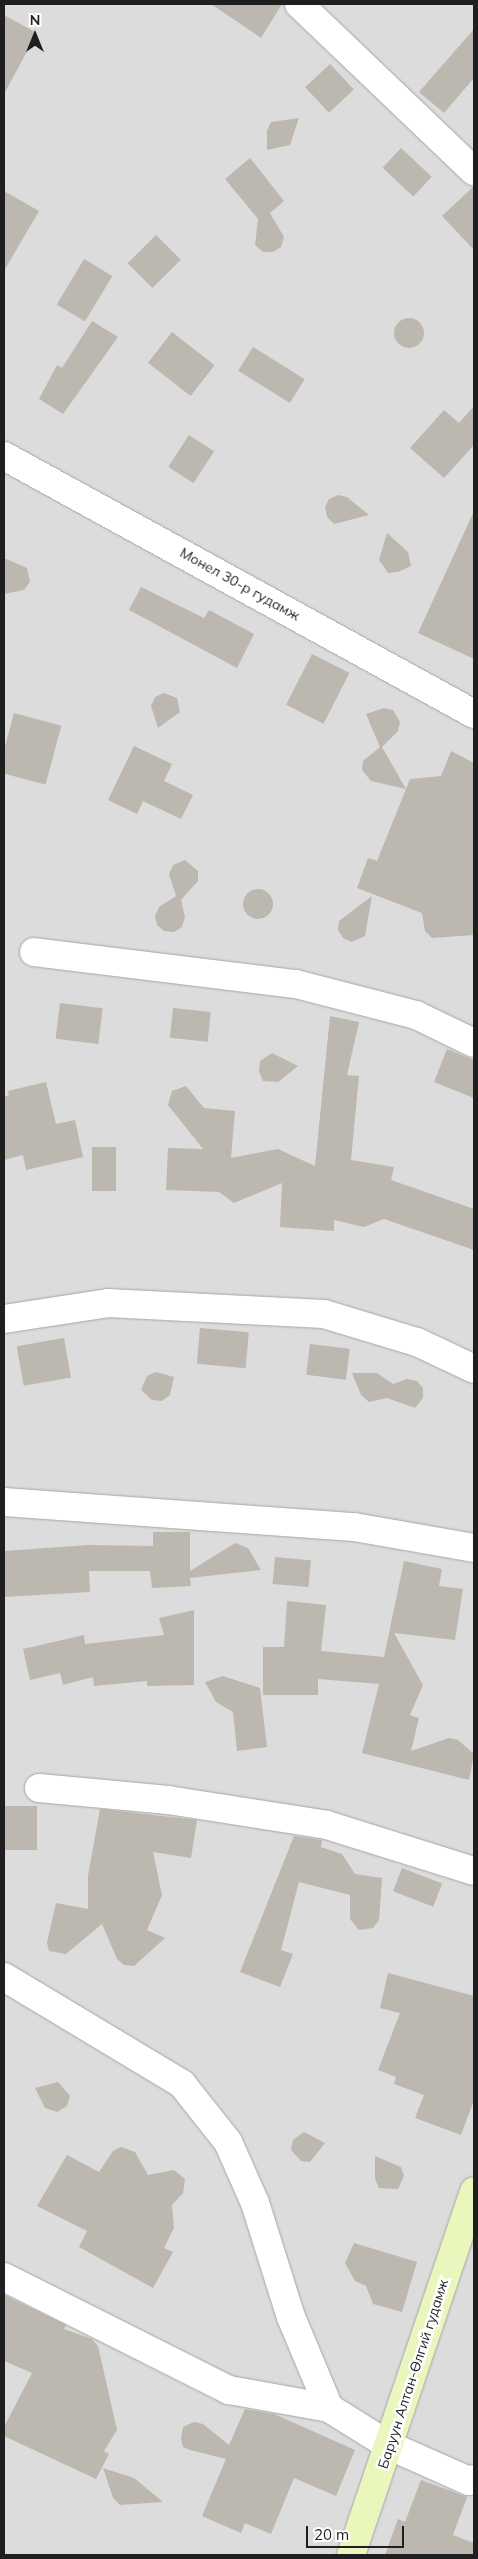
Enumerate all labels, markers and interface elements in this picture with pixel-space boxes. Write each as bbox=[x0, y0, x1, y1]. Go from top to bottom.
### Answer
north arrow bbox=[10, 10, 60, 60]
text: N bbox=[30, 11, 40, 29]
street label: Монел 30-р гудамж bbox=[177, 544, 303, 624]
street label: Баруун Алтан-Өлгий гудамж bbox=[374, 2277, 452, 2471]
scale bar bbox=[308, 2516, 406, 2548]
text: 20 m bbox=[314, 2525, 349, 2544]

